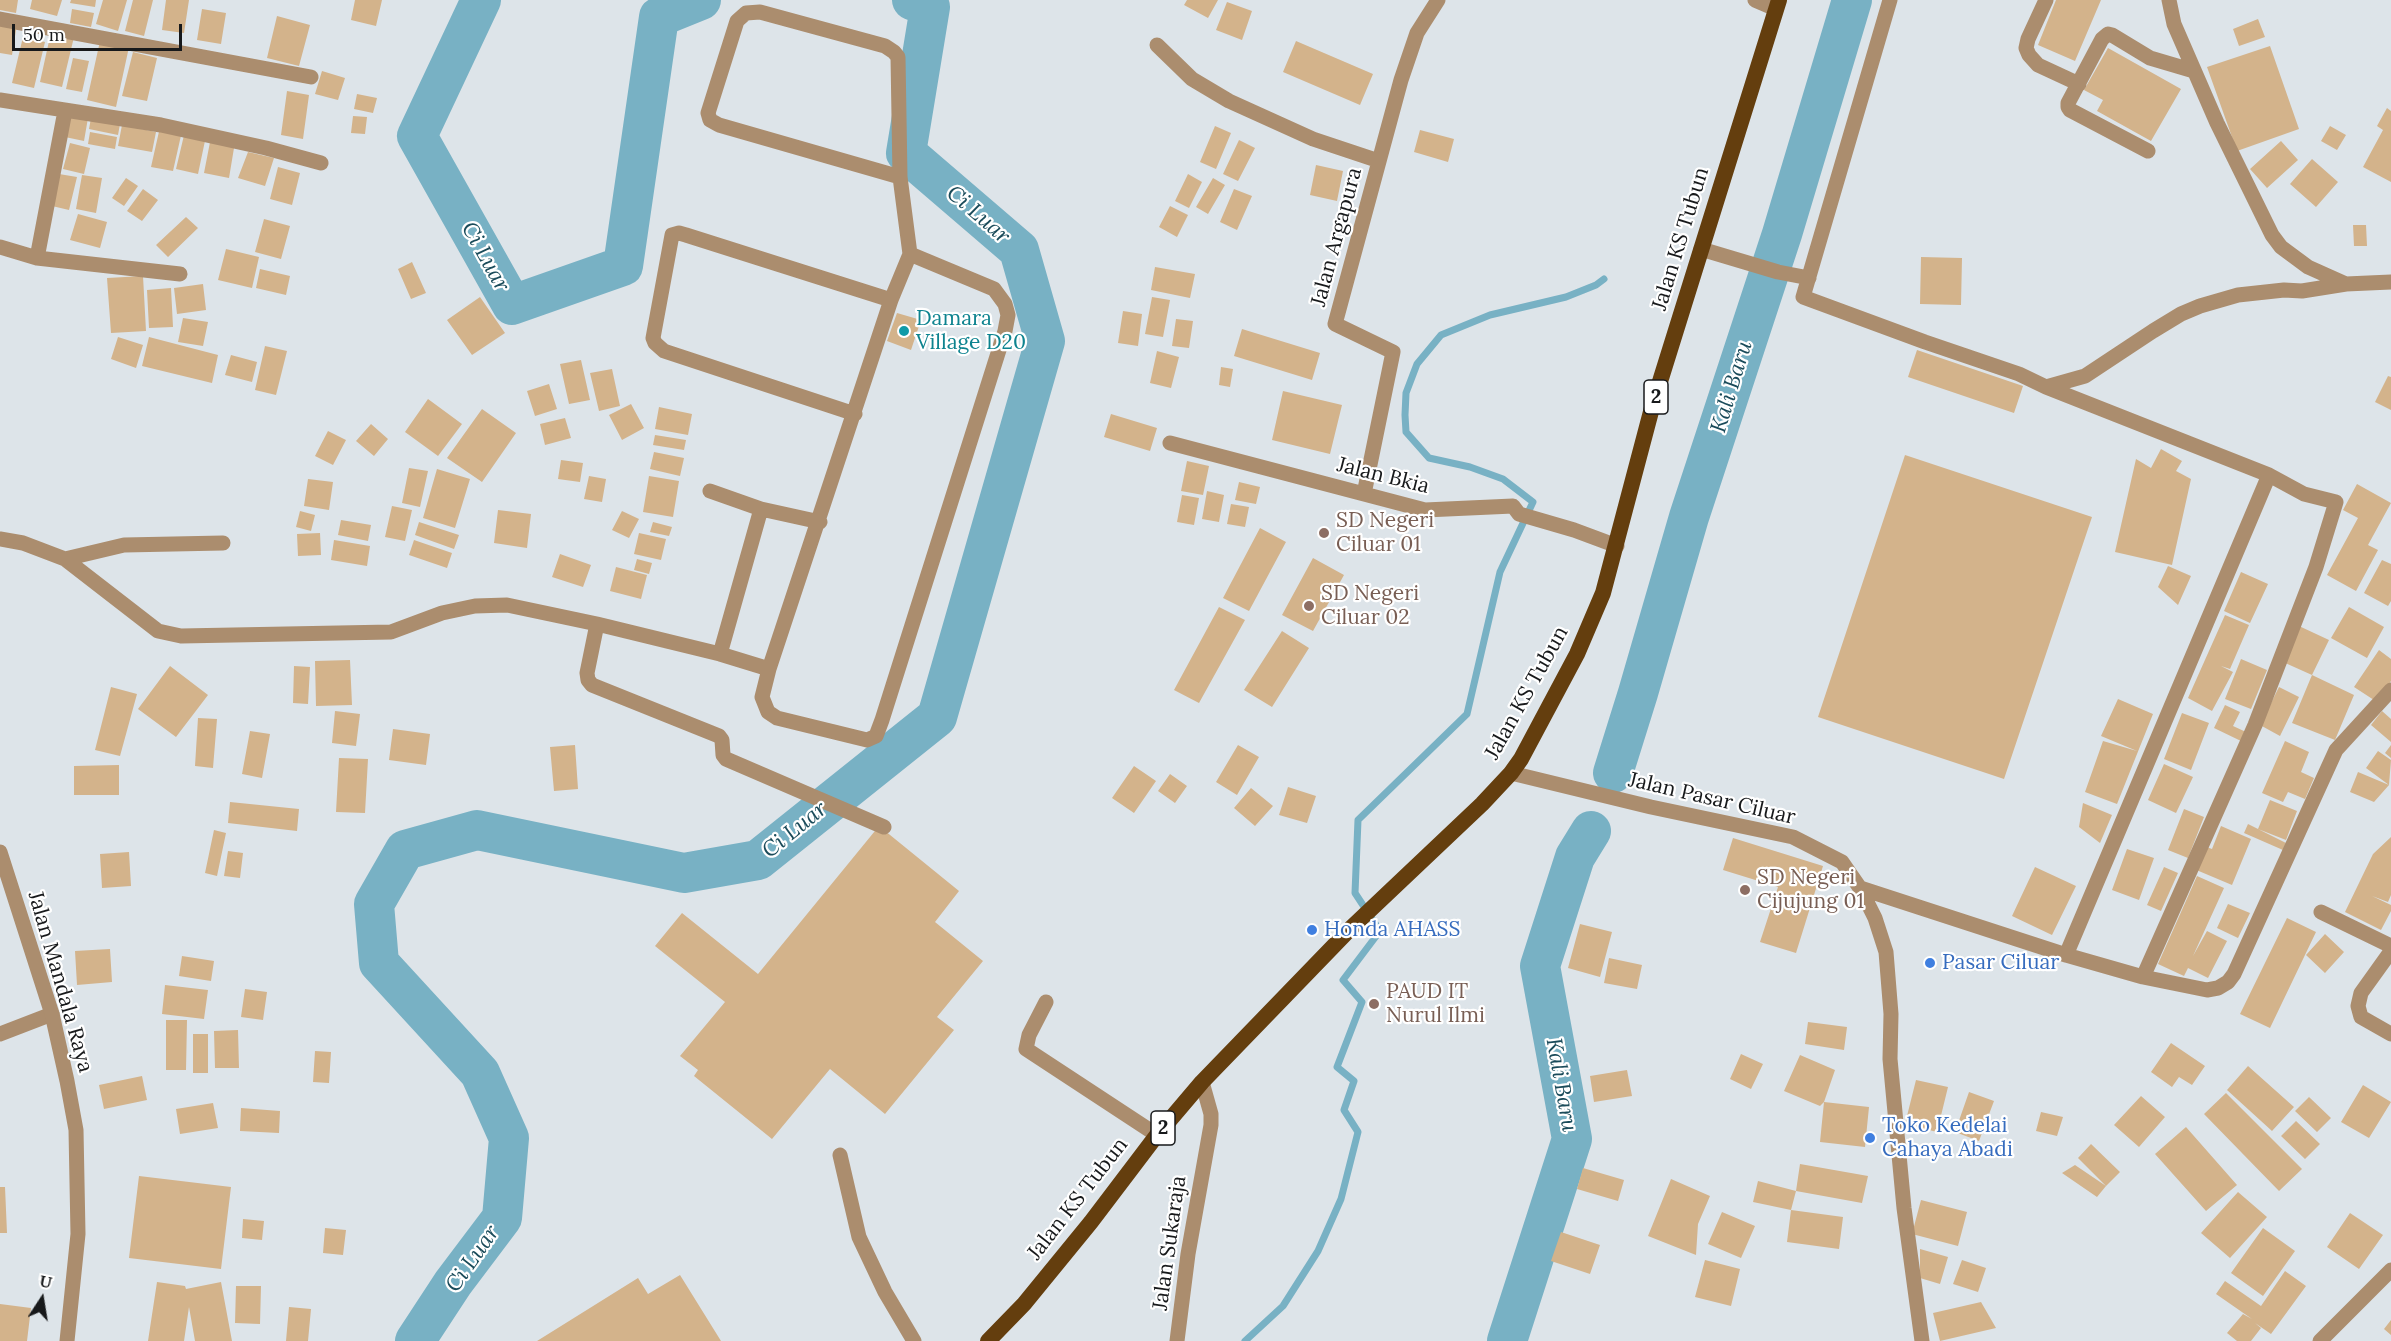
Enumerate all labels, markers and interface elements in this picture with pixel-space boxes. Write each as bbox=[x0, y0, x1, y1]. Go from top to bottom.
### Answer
scale bar bbox=[15, 12, 184, 50]
text: 50 m bbox=[23, 23, 65, 46]
street label: Jalan KS Tubun bbox=[1647, 164, 1715, 314]
street label: Jalan Argapura bbox=[1306, 165, 1368, 309]
water label: Ci Luar bbox=[941, 180, 1015, 250]
water label: Ci Luar bbox=[455, 218, 515, 296]
place label: Damara Village D20 bbox=[916, 306, 1026, 356]
marker: Damara Village D20 bbox=[897, 324, 911, 338]
water label: Kali Baru bbox=[1706, 338, 1758, 436]
road number: 2 bbox=[1644, 380, 1668, 414]
street label: Jalan Bkia bbox=[1334, 452, 1432, 500]
place label: SD Negeri Ciluar 01 bbox=[1336, 508, 1434, 558]
marker: SD Negeri Ciluar 01 bbox=[1317, 526, 1331, 540]
place label: SD Negeri Ciluar 02 bbox=[1321, 581, 1419, 631]
marker: SD Negeri Ciluar 02 bbox=[1302, 599, 1316, 613]
street label: Jalan KS Tubun bbox=[1480, 622, 1574, 764]
street label: Jalan Pasar Ciluar bbox=[1626, 768, 1798, 830]
water label: Ci Luar bbox=[757, 796, 833, 864]
place label: SD Negeri Cijujung 01 bbox=[1757, 865, 1864, 915]
marker: SD Negeri Cijujung 01 bbox=[1738, 883, 1752, 897]
street label: Jalan Mandala Raya bbox=[22, 889, 98, 1075]
place label: Honda AHASS bbox=[1324, 917, 1460, 943]
marker: Honda AHASS bbox=[1305, 923, 1319, 937]
place label: Pasar Ciluar bbox=[1942, 950, 2059, 976]
marker: Pasar Ciluar bbox=[1923, 956, 1937, 970]
place label: PAUD IT Nurul Ilmi bbox=[1386, 979, 1485, 1029]
marker: PAUD IT Nurul Ilmi bbox=[1367, 997, 1381, 1011]
water label: Kali Baru bbox=[1540, 1036, 1582, 1134]
road number: 2 bbox=[1151, 1111, 1175, 1145]
place label: Toko Kedelai Cahaya Abadi bbox=[1882, 1113, 2013, 1163]
marker: Toko Kedelai Cahaya Abadi bbox=[1863, 1131, 1877, 1145]
street label: Jalan KS Tubun bbox=[1022, 1133, 1134, 1265]
street label: Jalan Sukaraja bbox=[1148, 1174, 1192, 1312]
water label: Ci Luar bbox=[441, 1220, 505, 1298]
north arrow bbox=[12, 1269, 72, 1329]
text: U bbox=[38, 1270, 54, 1292]

